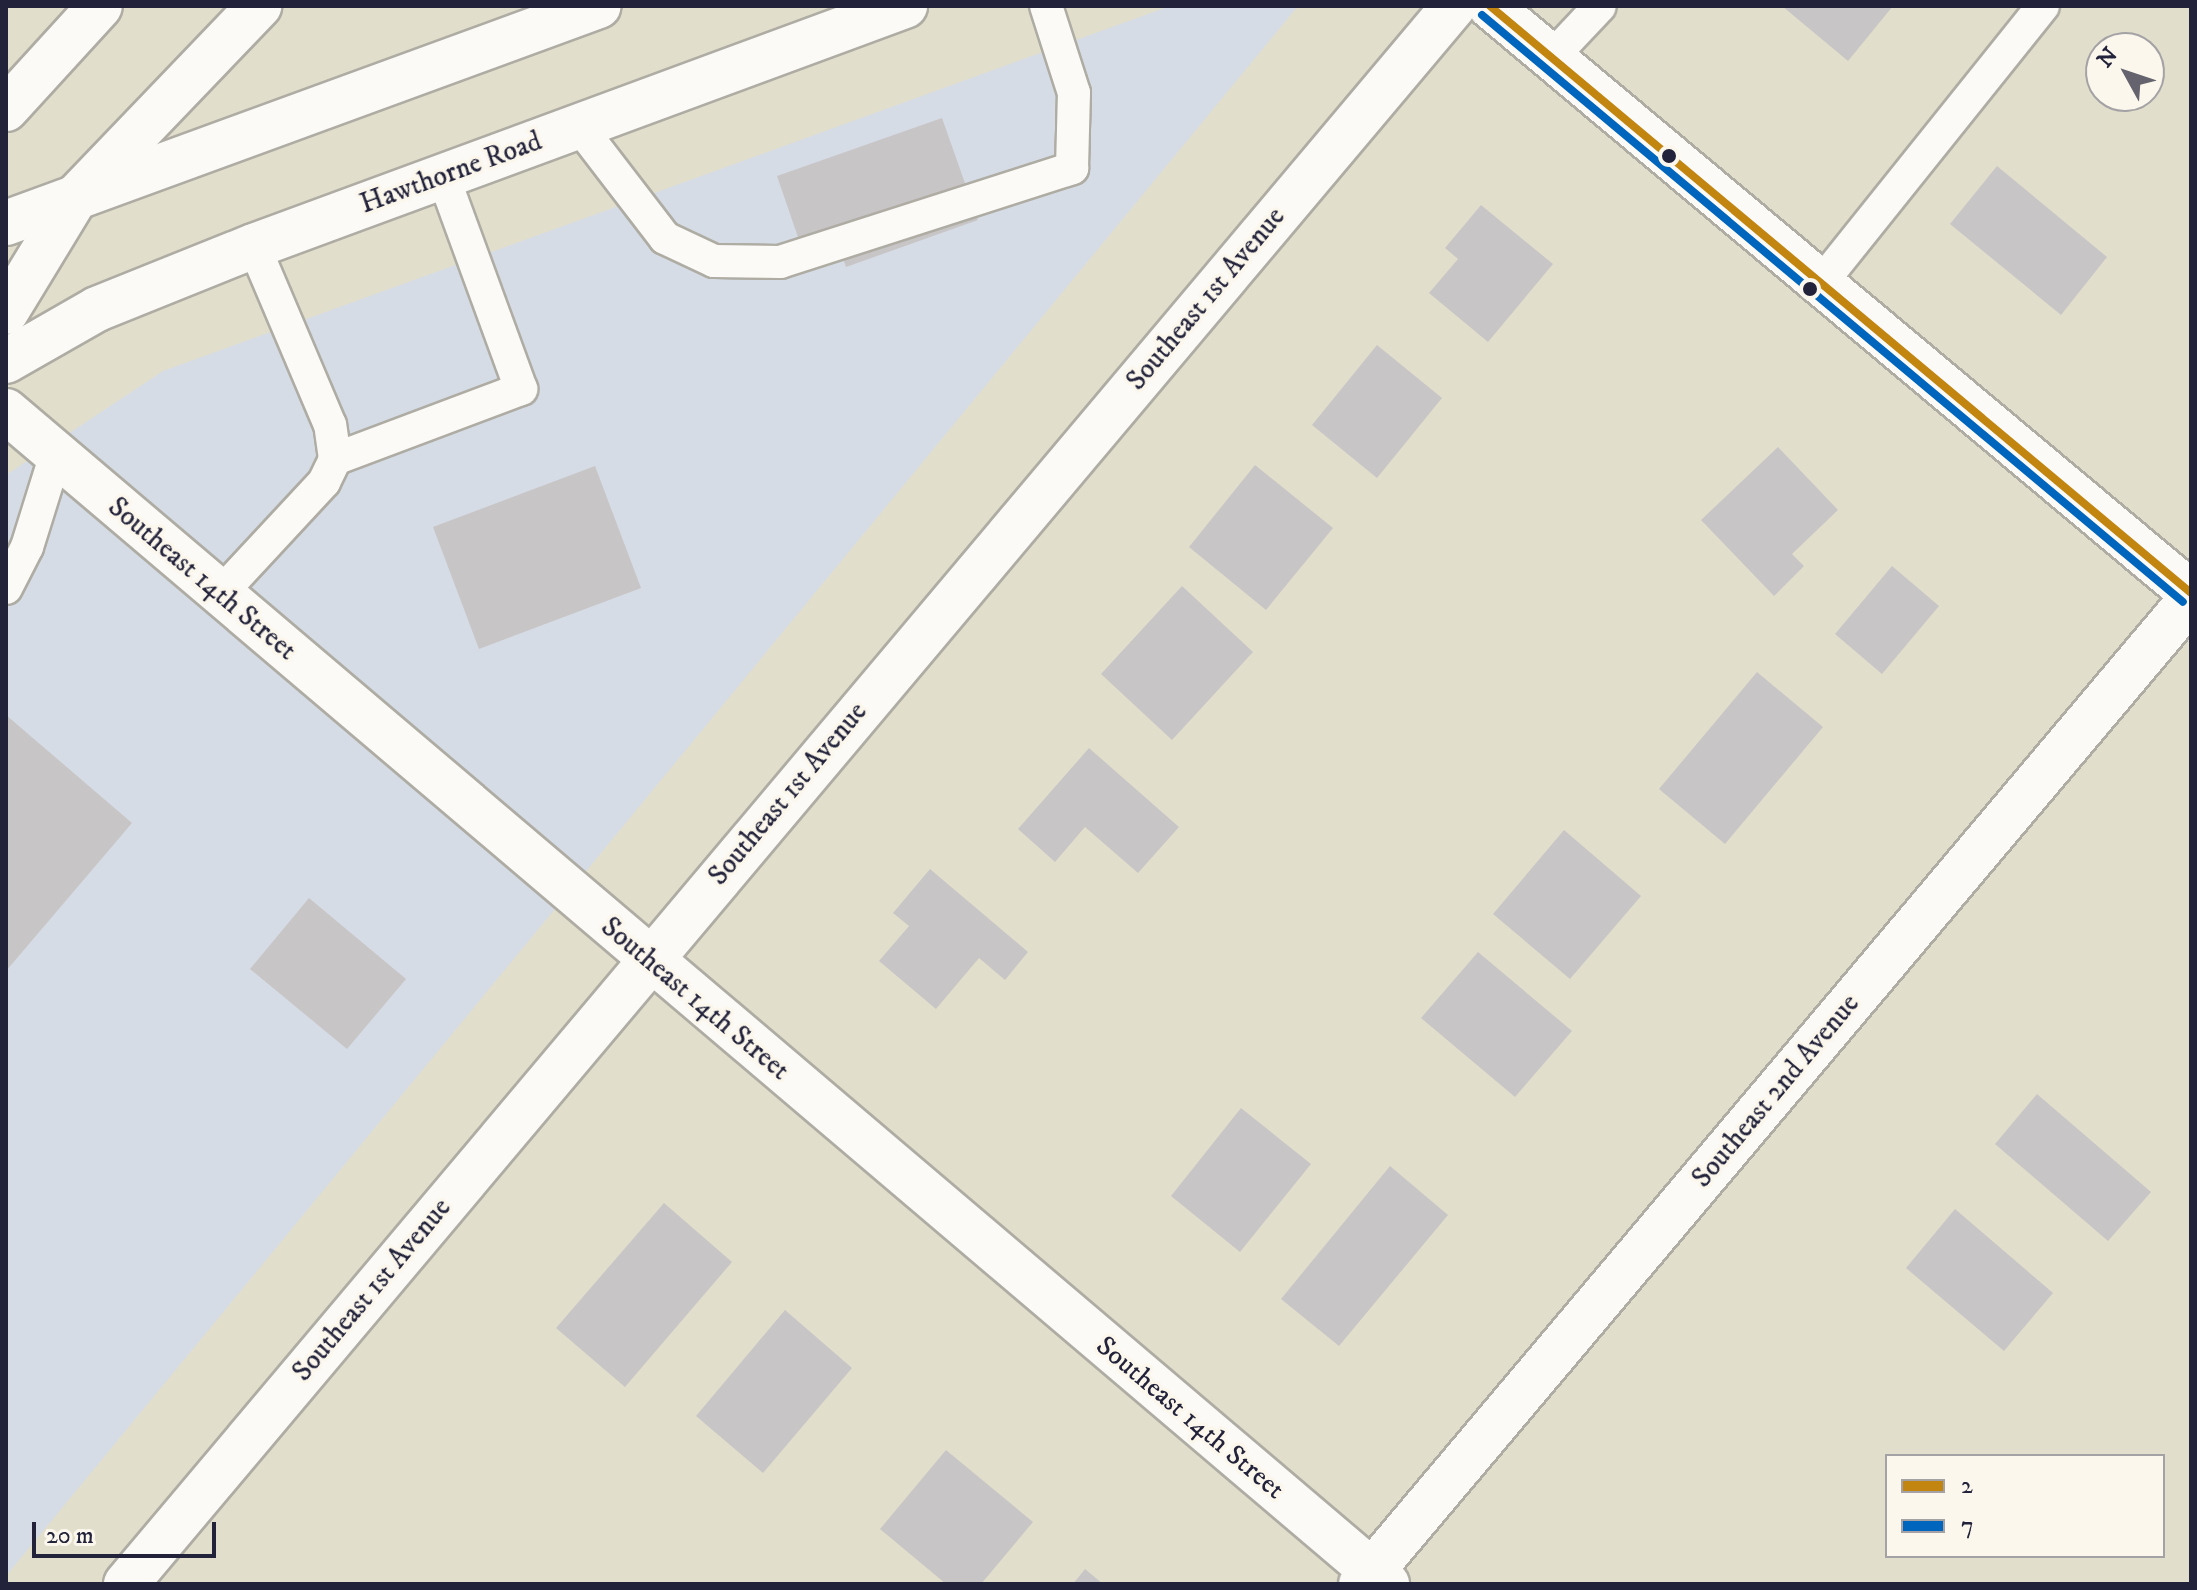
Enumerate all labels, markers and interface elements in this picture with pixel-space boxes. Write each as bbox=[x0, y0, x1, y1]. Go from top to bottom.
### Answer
north arrow bbox=[2085, 32, 2165, 112]
text: N bbox=[2092, 42, 2124, 73]
street label: Hawthorne Road bbox=[356, 125, 546, 221]
unlabelled marker bbox=[1661, 148, 1677, 164]
street label: Southeast 1st Avenue bbox=[1120, 201, 1292, 397]
unlabelled marker bbox=[1802, 281, 1818, 297]
street label: Southeast 14th Street bbox=[101, 490, 303, 668]
street label: Southeast 1st Avenue bbox=[702, 696, 874, 892]
street label: Southeast 14th Street bbox=[594, 910, 796, 1088]
street label: Southeast 2nd Avenue bbox=[1685, 987, 1867, 1195]
street label: Southeast 1st Avenue bbox=[286, 1192, 458, 1388]
street label: Southeast 14th Street bbox=[1089, 1329, 1291, 1507]
legend bbox=[1885, 1454, 2165, 1558]
text: 2 bbox=[1961, 1471, 1973, 1501]
scale bar bbox=[36, 1506, 220, 1556]
text: 7 bbox=[1961, 1511, 1974, 1541]
text: 20 m bbox=[46, 1521, 94, 1551]

